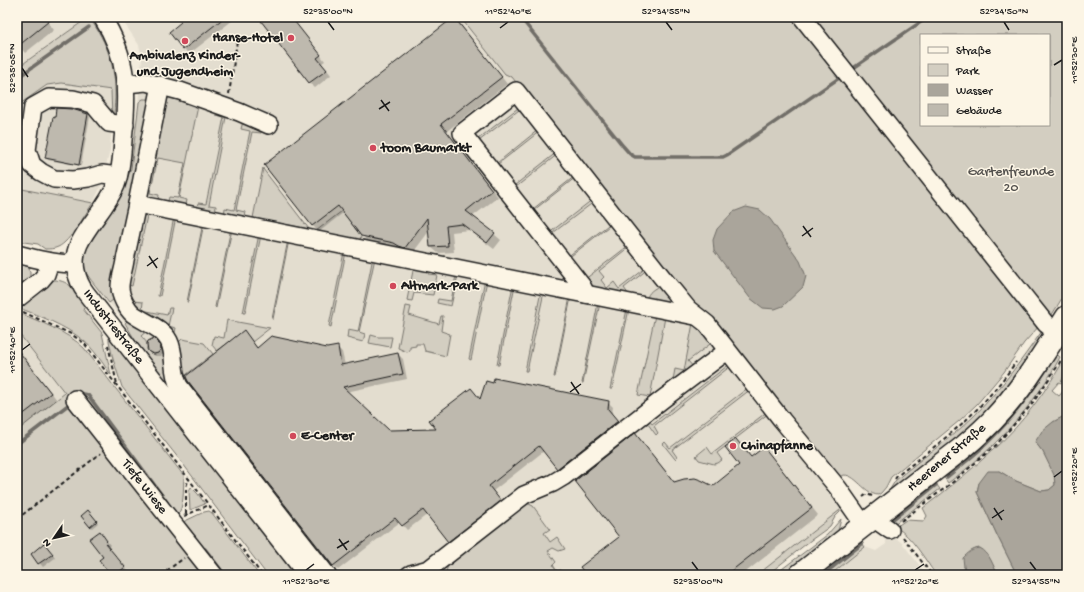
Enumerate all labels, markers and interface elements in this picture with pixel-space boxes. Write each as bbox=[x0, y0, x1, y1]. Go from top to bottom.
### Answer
text: 52°35'00"N bbox=[303, 6, 353, 18]
text: 11°52'40"E bbox=[484, 6, 532, 18]
text: 52°34'55"N bbox=[642, 6, 691, 18]
text: 52°34'50"N bbox=[980, 6, 1029, 18]
place label: Hanse-Hotel bbox=[213, 30, 283, 47]
marker: Hanse-Hotel bbox=[286, 33, 296, 43]
legend bbox=[920, 34, 1050, 126]
marker: Ambivalenz Kinder- und Jugendheim bbox=[180, 36, 190, 46]
text: 11°52'30"E bbox=[1069, 36, 1081, 84]
text: 52°35'05"N bbox=[7, 43, 19, 93]
text: Straße bbox=[956, 45, 992, 59]
place label: Ambivalenz Kinder- und Jugendheim bbox=[128, 48, 241, 81]
text: Park bbox=[955, 65, 981, 79]
text: Wasser bbox=[956, 85, 994, 99]
text: Gebäude bbox=[956, 105, 1002, 119]
place label: toom Baumarkt bbox=[379, 140, 472, 157]
marker: toom Baumarkt bbox=[368, 143, 378, 153]
park label: Gartenfreunde 20 bbox=[968, 164, 1055, 197]
place label: Altmark-Park bbox=[400, 278, 480, 295]
marker: Altmark-Park bbox=[388, 281, 398, 291]
street label: Industriestraße bbox=[79, 286, 148, 368]
text: 11°52'40"E bbox=[7, 326, 19, 374]
street label: Heerener Straße bbox=[904, 420, 990, 496]
place label: E-Center bbox=[301, 428, 356, 445]
marker: E-Center bbox=[288, 431, 298, 441]
place label: Chinapfanne bbox=[740, 438, 814, 455]
marker: Chinapfanne bbox=[728, 441, 738, 451]
text: 11°52'20"E bbox=[1069, 447, 1081, 495]
street label: Tiefe Wiese bbox=[117, 455, 171, 518]
north arrow bbox=[34, 518, 74, 558]
text: N bbox=[40, 536, 54, 549]
text: 11°52'30"E bbox=[282, 576, 330, 588]
text: 52°35'00"N bbox=[673, 576, 723, 588]
text: 11°52'20"E bbox=[891, 576, 939, 588]
text: 52°34'55"N bbox=[1012, 576, 1061, 588]

